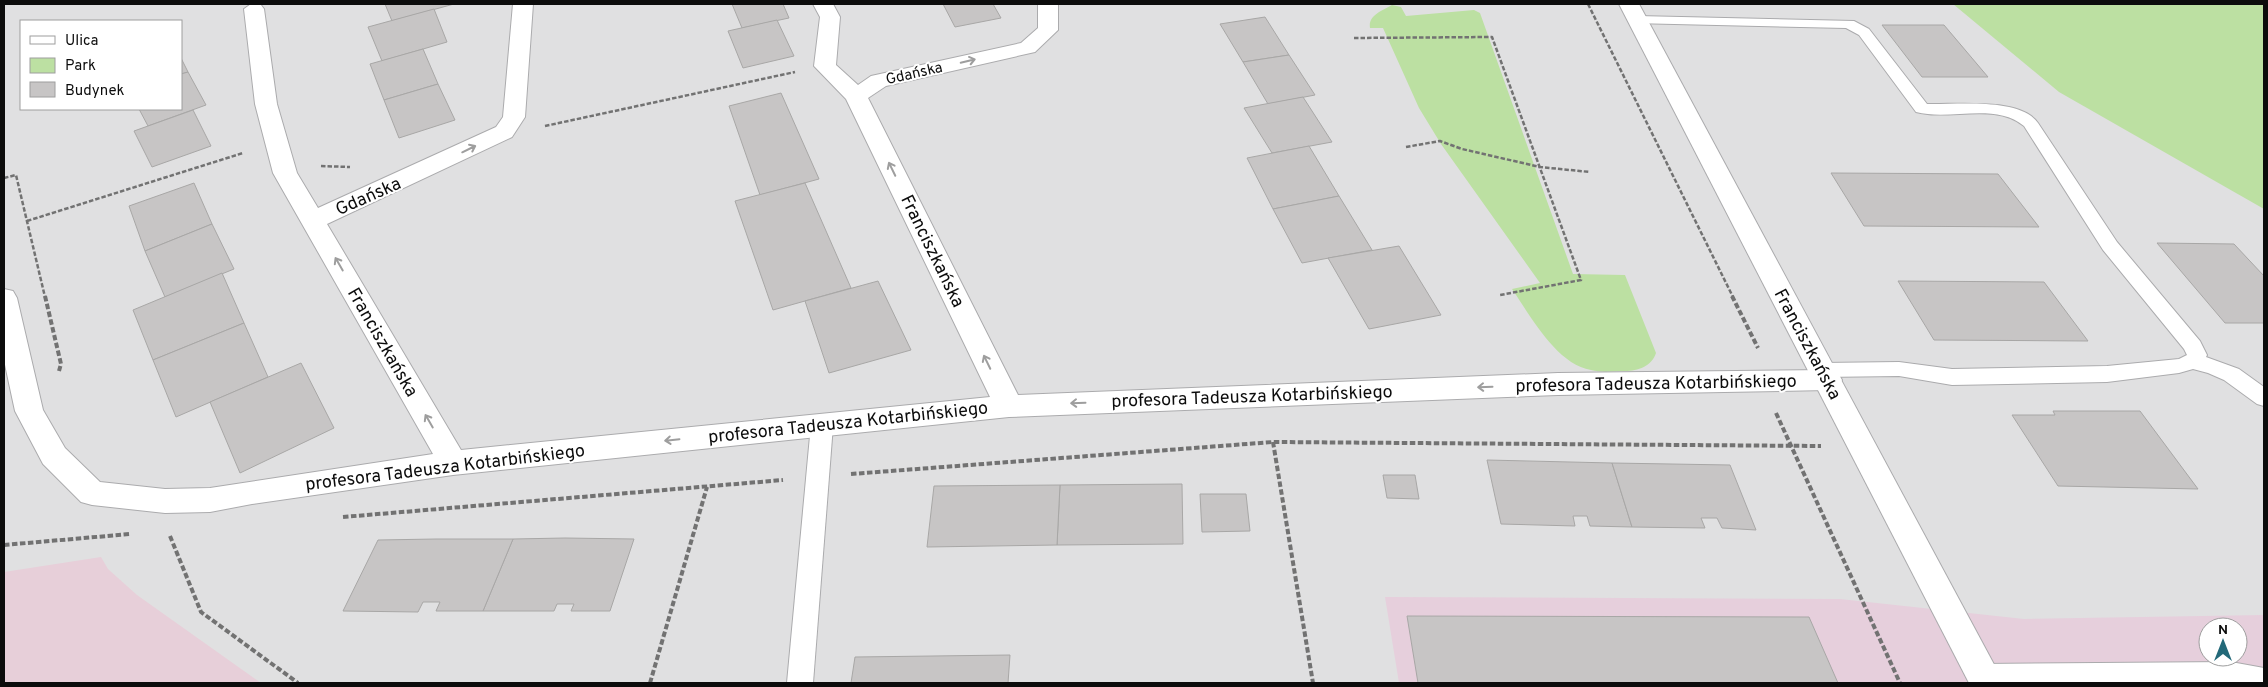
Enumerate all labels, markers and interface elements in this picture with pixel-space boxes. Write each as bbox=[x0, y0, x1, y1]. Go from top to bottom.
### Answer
legend bbox=[20, 20, 182, 110]
text: Ulica bbox=[65, 32, 98, 51]
one-way arrow bbox=[960, 56, 976, 65]
text: Park bbox=[65, 57, 96, 76]
street label: Gdańska bbox=[884, 59, 945, 90]
text: Budynek bbox=[65, 82, 124, 101]
one-way arrow bbox=[462, 144, 477, 154]
one-way arrow bbox=[887, 162, 897, 177]
street label: Gdańska bbox=[332, 173, 405, 222]
street label: Franciszkańska bbox=[894, 192, 969, 312]
one-way arrow bbox=[334, 258, 344, 272]
street label: Franciszkańska bbox=[341, 284, 422, 402]
street label: Franciszkańska bbox=[1768, 285, 1846, 404]
one-way arrow bbox=[982, 355, 992, 370]
street label: profesora Tadeusza Kotarbińskiego bbox=[1515, 371, 1797, 398]
street label: profesora Tadeusza Kotarbińskiego bbox=[1111, 381, 1393, 414]
one-way arrow bbox=[1477, 382, 1493, 391]
street label: profesora Tadeusza Kotarbińskiego bbox=[707, 397, 989, 450]
one-way arrow bbox=[1070, 398, 1086, 408]
one-way arrow bbox=[423, 414, 433, 428]
one-way arrow bbox=[665, 435, 681, 445]
street label: profesora Tadeusza Kotarbińskiego bbox=[304, 440, 586, 497]
north arrow bbox=[2198, 617, 2248, 667]
text: N bbox=[2218, 622, 2228, 639]

